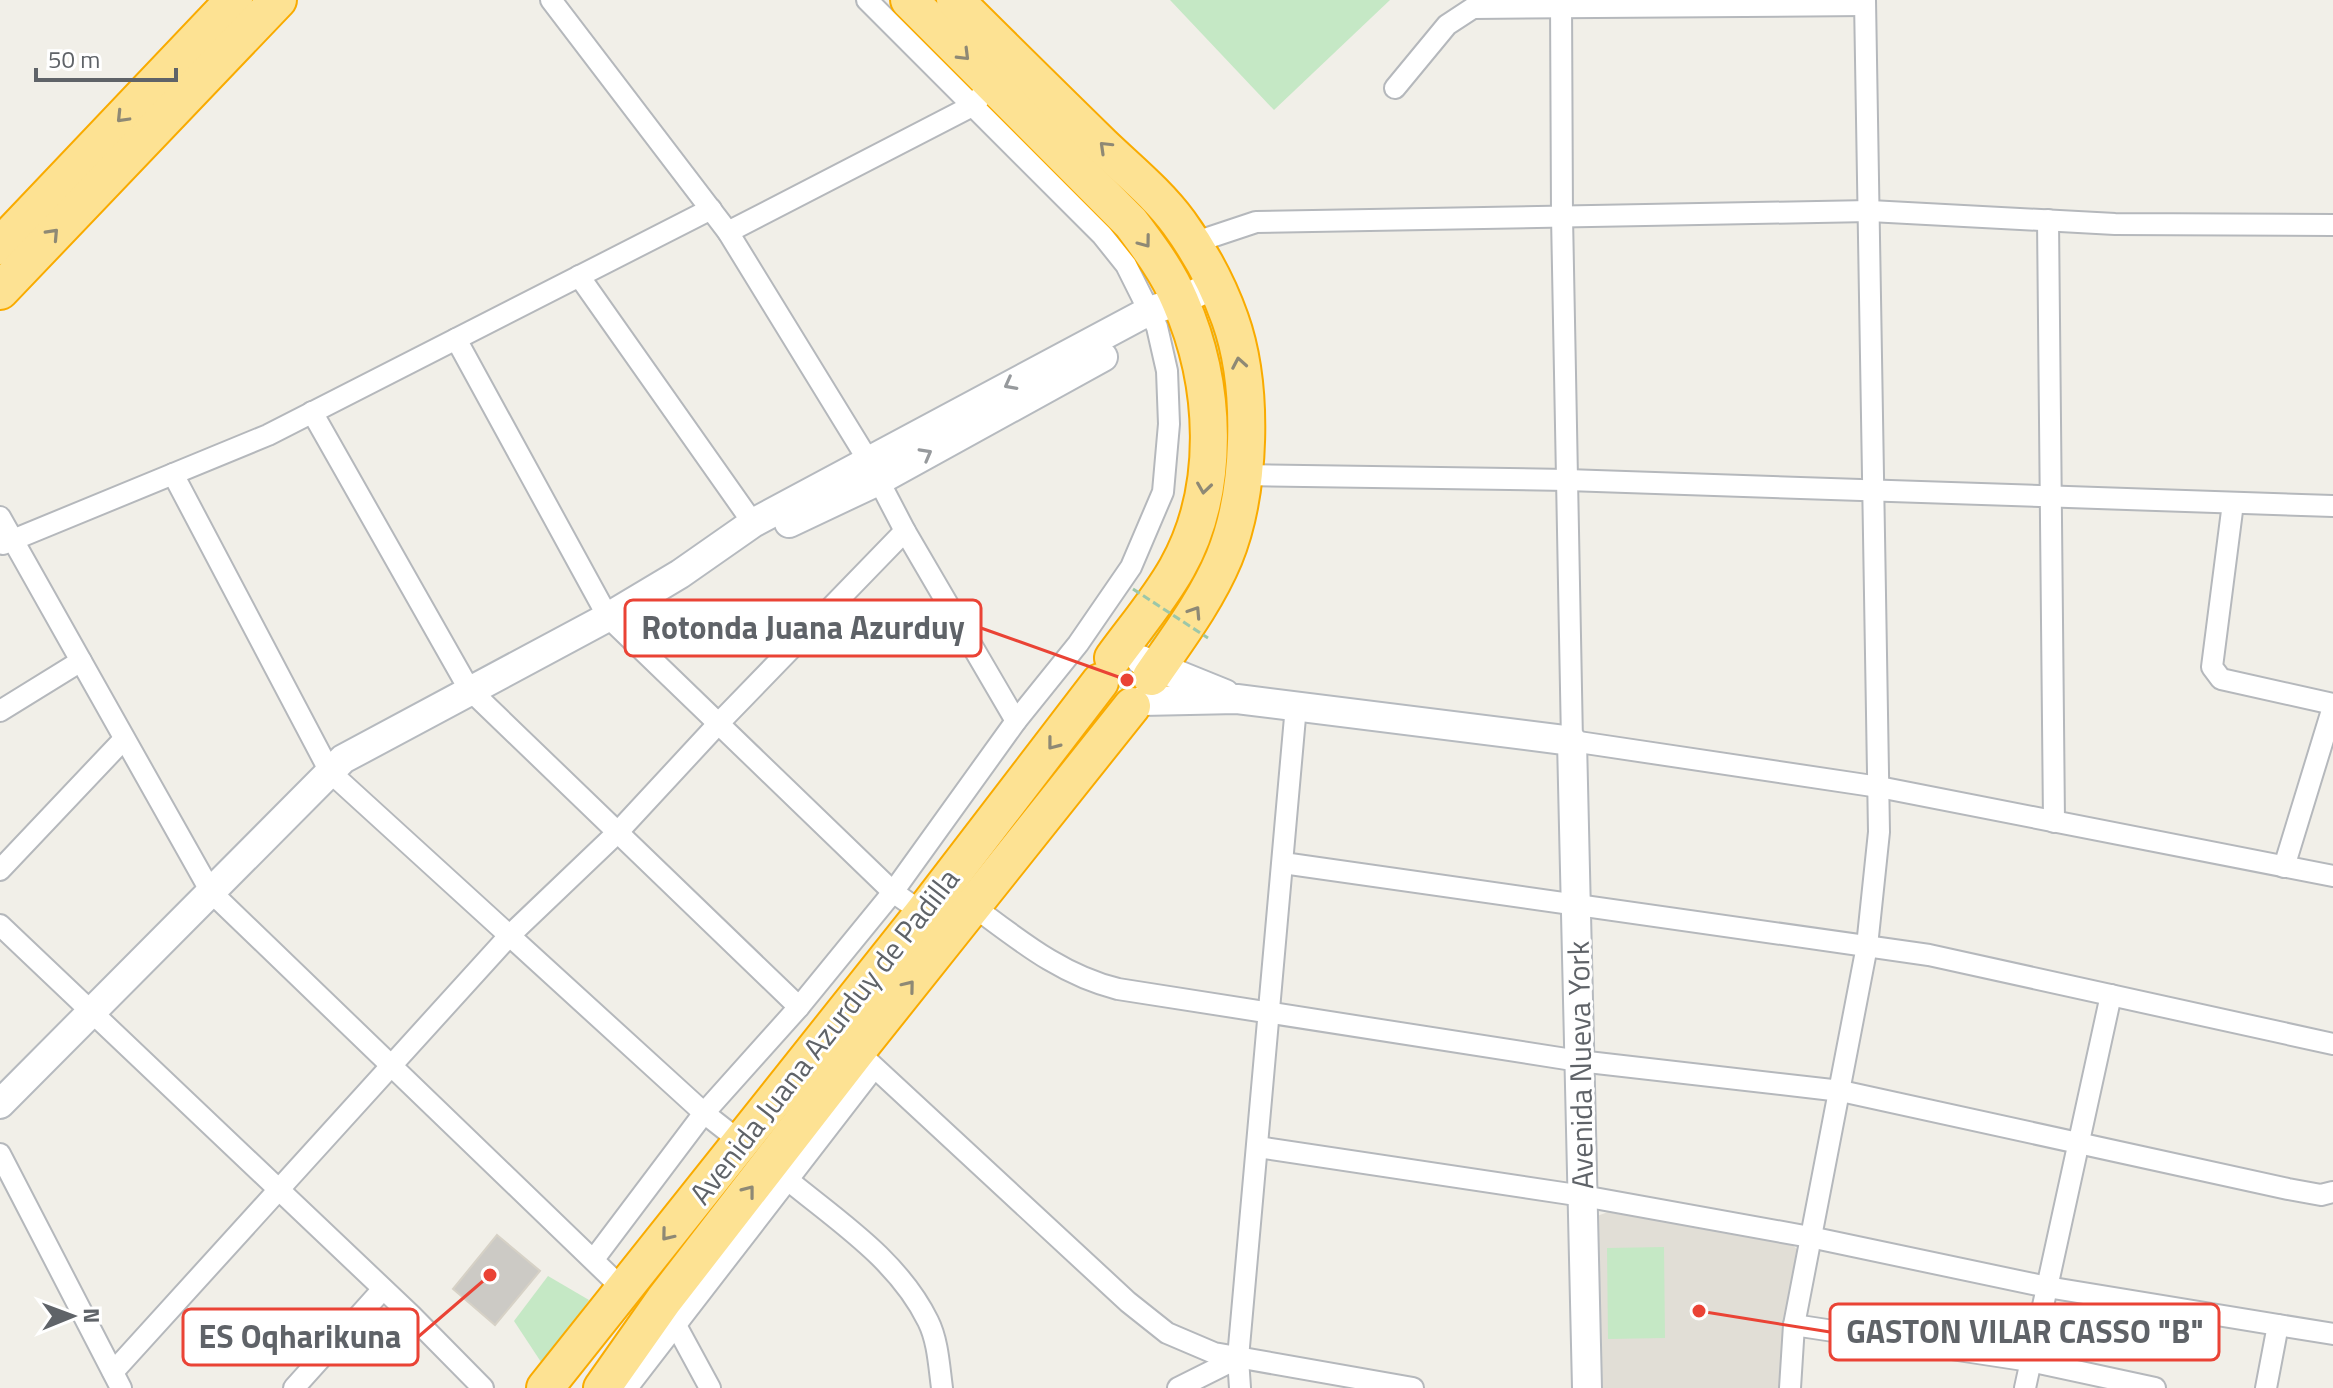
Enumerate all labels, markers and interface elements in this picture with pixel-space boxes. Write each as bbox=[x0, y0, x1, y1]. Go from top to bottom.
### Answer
scale bar bbox=[36, 32, 176, 82]
text: 50 m bbox=[48, 41, 100, 77]
one-way arrow bbox=[955, 46, 970, 60]
one-way arrow bbox=[116, 108, 131, 122]
one-way arrow bbox=[1100, 142, 1114, 157]
one-way arrow bbox=[44, 229, 59, 243]
one-way arrow bbox=[1136, 233, 1150, 248]
one-way arrow bbox=[1232, 356, 1249, 369]
one-way arrow bbox=[1004, 375, 1019, 390]
one-way arrow bbox=[918, 448, 932, 464]
one-way arrow bbox=[1196, 481, 1213, 495]
callout: Rotonda Juana Azurduy bbox=[625, 600, 981, 656]
text: Rotonda Juana Azurduy bbox=[641, 603, 965, 651]
one-way arrow bbox=[1185, 607, 1200, 621]
one-way arrow bbox=[1048, 735, 1062, 750]
street label: Avenida Juana Azurduy de Padilla bbox=[678, 858, 970, 1214]
street label: Avenida Nueva York bbox=[1555, 940, 1605, 1190]
one-way arrow bbox=[899, 981, 914, 995]
one-way arrow bbox=[739, 1185, 753, 1200]
one-way arrow bbox=[662, 1226, 677, 1240]
north arrow bbox=[32, 1276, 112, 1356]
callout: GASTON VILAR CASSO "B" bbox=[1830, 1304, 2219, 1360]
text: GASTON VILAR CASSO "B" bbox=[1846, 1307, 2204, 1355]
text: N bbox=[75, 1308, 109, 1324]
callout: ES Oqharikuna bbox=[183, 1309, 418, 1365]
text: ES Oqharikuna bbox=[199, 1312, 401, 1360]

